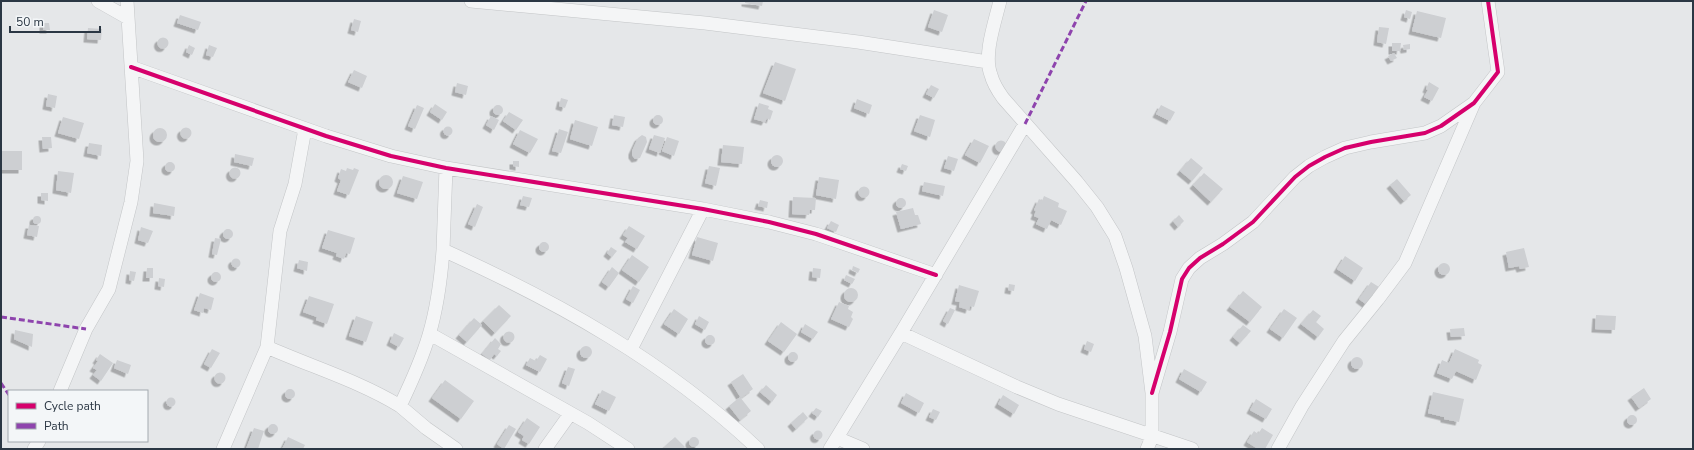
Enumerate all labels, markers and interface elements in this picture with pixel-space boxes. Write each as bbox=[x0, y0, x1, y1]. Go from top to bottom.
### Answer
scale bar bbox=[10, 8, 100, 34]
text: 50 m bbox=[16, 14, 44, 30]
legend bbox=[8, 390, 148, 442]
text: Cycle path bbox=[44, 398, 101, 414]
text: Path bbox=[44, 418, 69, 434]

